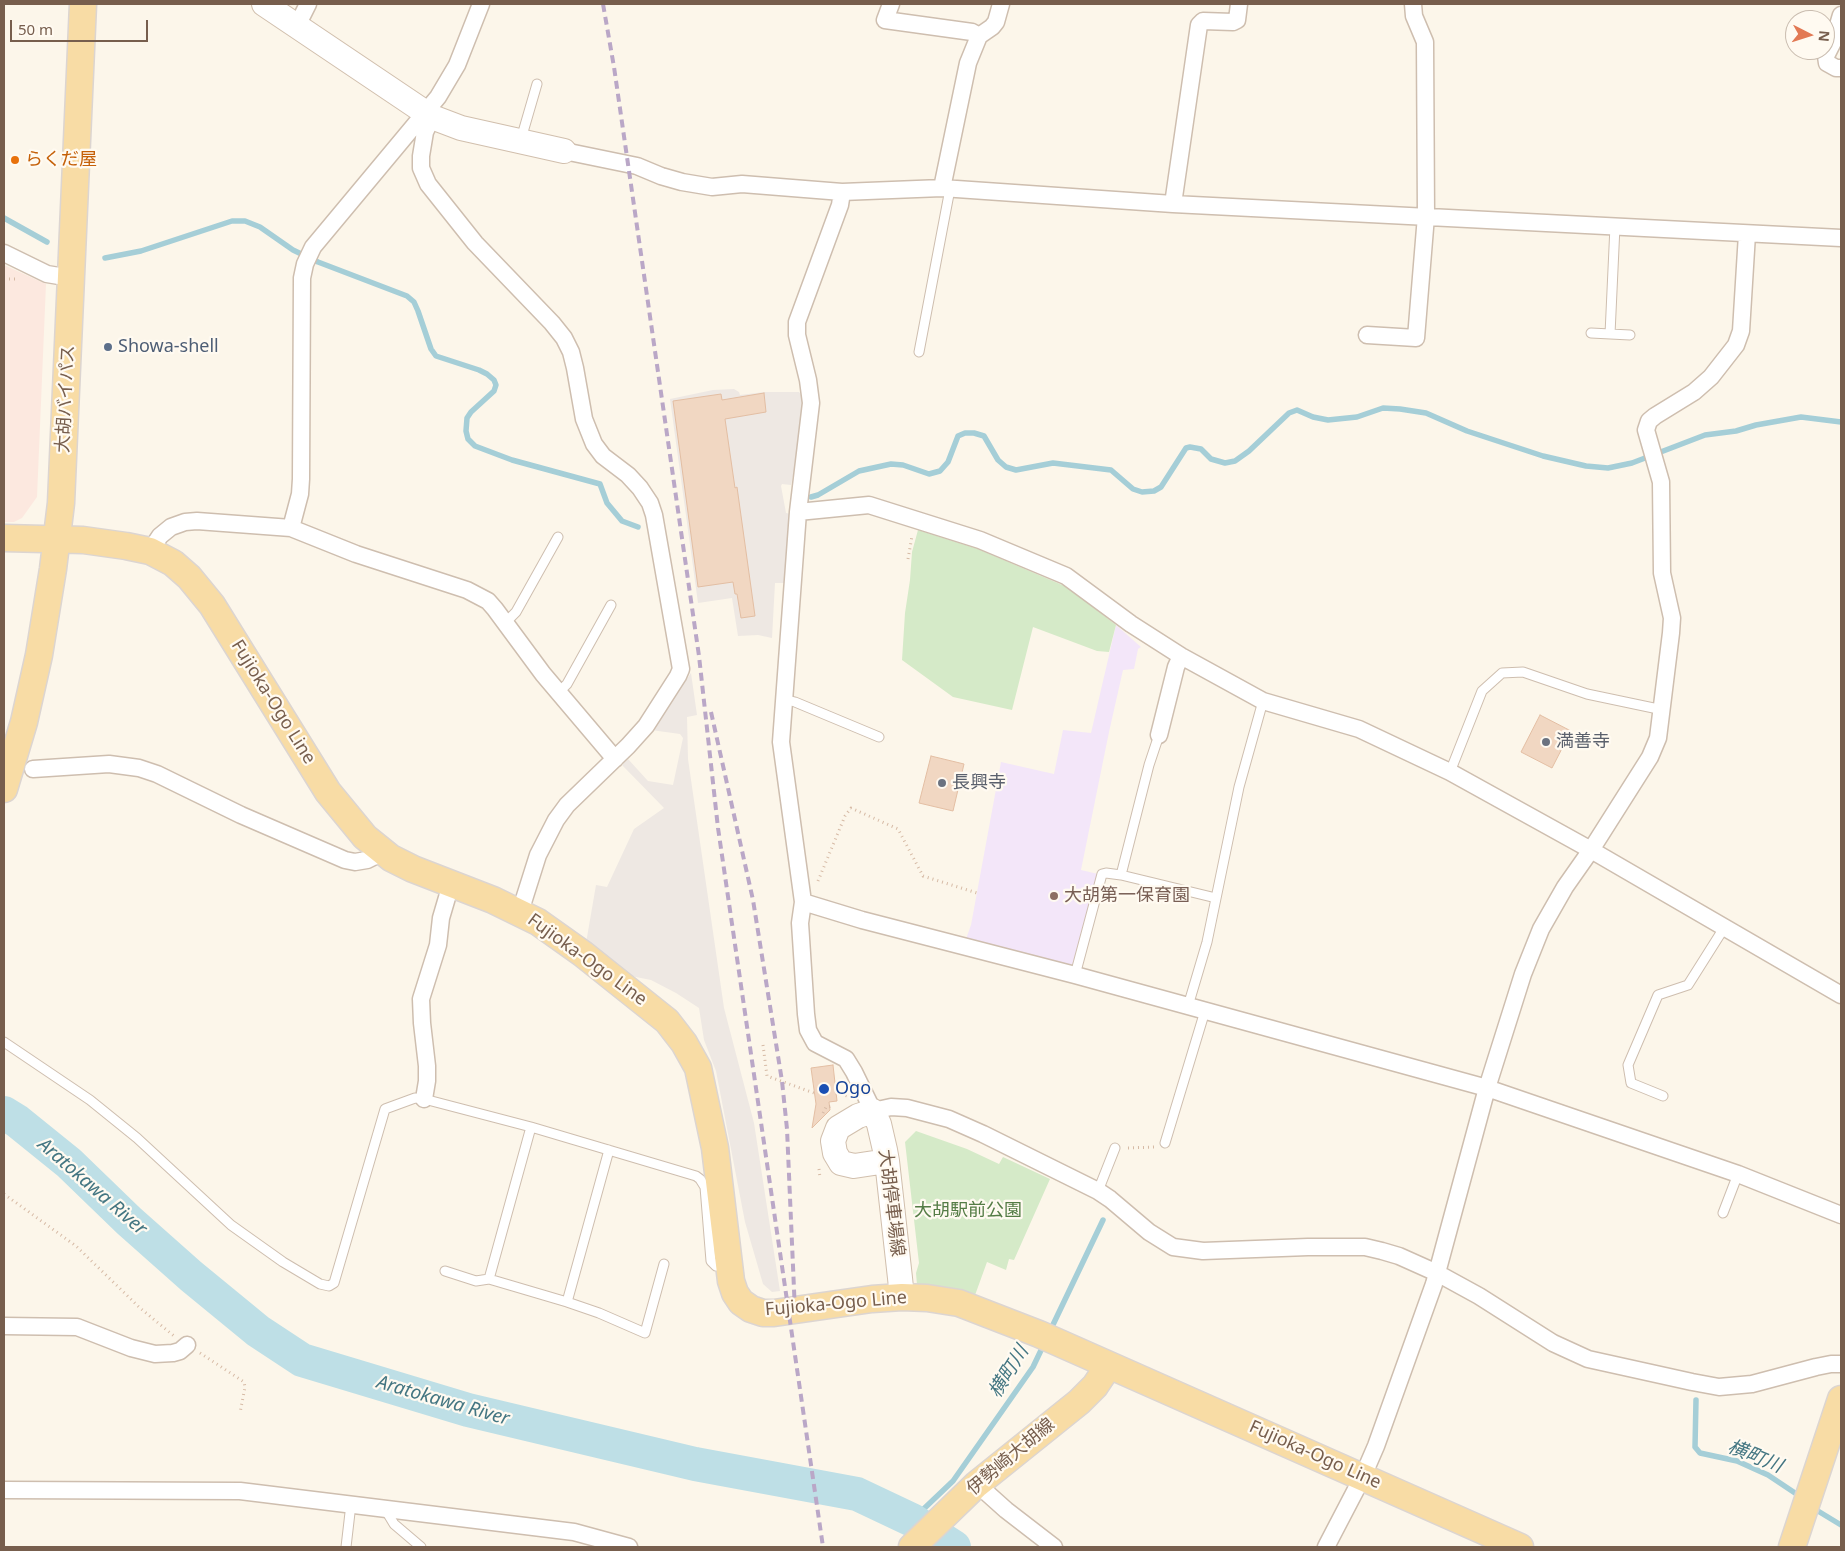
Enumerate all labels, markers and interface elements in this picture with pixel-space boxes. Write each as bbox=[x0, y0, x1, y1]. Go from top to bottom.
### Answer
scale bar bbox=[12, 10, 150, 42]
north arrow bbox=[1785, 10, 1835, 60]
text: 50 m bbox=[18, 19, 53, 39]
text: N bbox=[1814, 30, 1834, 43]
place label: らくだ屋 bbox=[25, 149, 97, 171]
marker: らくだ屋 bbox=[9, 154, 21, 166]
place label: Showa-shell bbox=[118, 336, 219, 358]
marker: Showa-shell bbox=[102, 341, 114, 353]
street label: 大胡バイパス bbox=[52, 345, 80, 453]
street label: Fujioka-Ogo Line bbox=[226, 636, 320, 768]
place label: 満善寺 bbox=[1556, 731, 1610, 753]
marker: 満善寺 bbox=[1540, 736, 1552, 748]
place label: 長興寺 bbox=[952, 772, 1006, 794]
marker: 長興寺 bbox=[936, 777, 948, 789]
place label: 大胡第一保育園 bbox=[1064, 885, 1190, 907]
marker: 大胡第一保育園 bbox=[1048, 890, 1060, 902]
street label: Fujioka-Ogo Line bbox=[523, 909, 651, 1011]
place label: Ogo bbox=[835, 1078, 871, 1100]
marker: Ogo bbox=[817, 1082, 831, 1096]
water label: Aratokawa River bbox=[33, 1133, 151, 1241]
street label: 大胡停車場線 bbox=[874, 1148, 908, 1258]
park label: 大胡駅前公園 bbox=[914, 1200, 1022, 1222]
street label: Fujioka-Ogo Line bbox=[764, 1287, 908, 1321]
water label: 横町川 bbox=[984, 1342, 1034, 1402]
water label: Aratokawa River bbox=[374, 1371, 512, 1431]
street label: 伊勢崎大胡線 bbox=[963, 1414, 1059, 1500]
street label: Fujioka-Ogo Line bbox=[1246, 1416, 1384, 1494]
water label: 横町川 bbox=[1724, 1436, 1786, 1478]

